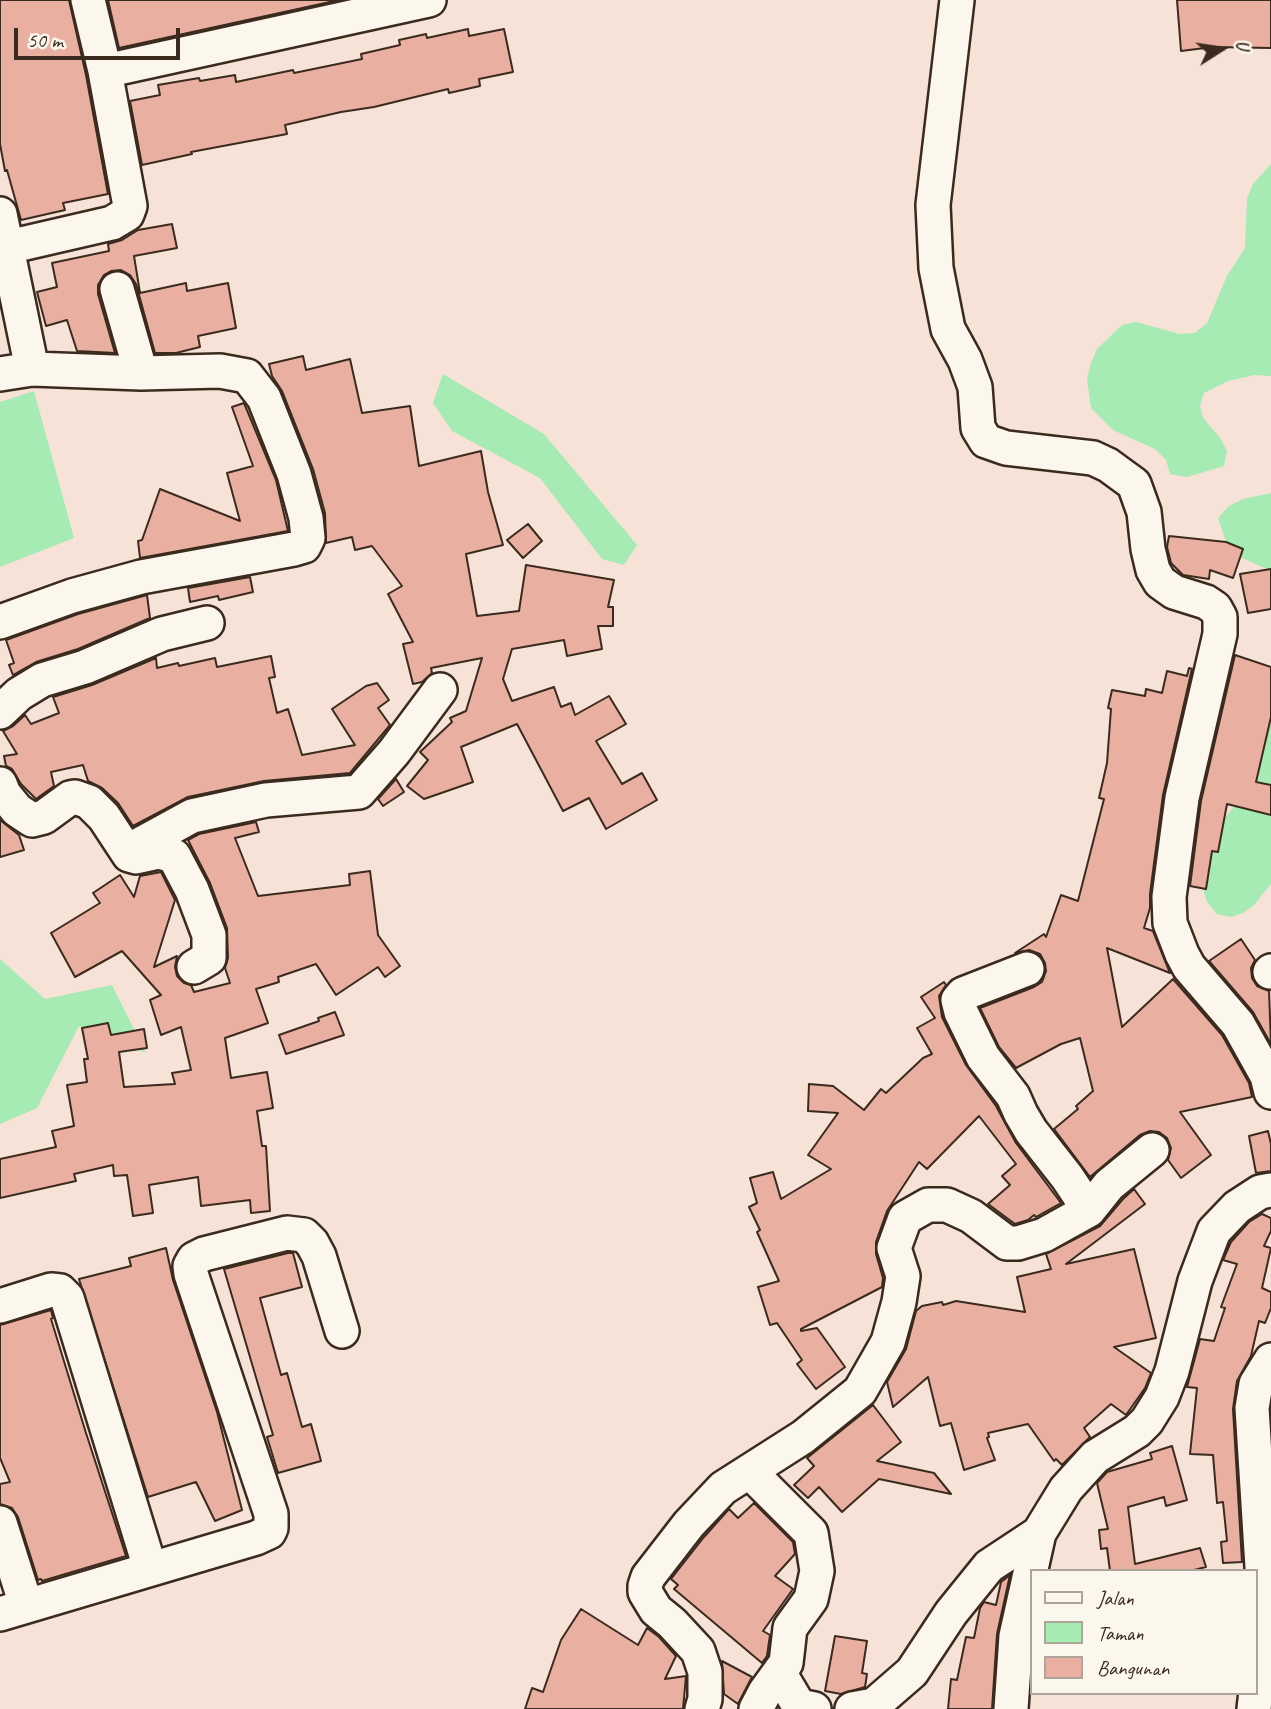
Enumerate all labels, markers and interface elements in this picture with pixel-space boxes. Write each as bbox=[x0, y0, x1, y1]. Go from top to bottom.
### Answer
scale bar bbox=[18, 14, 184, 58]
north arrow bbox=[1187, 14, 1257, 84]
text: 50 m bbox=[27, 27, 63, 53]
text: U bbox=[1230, 38, 1255, 52]
legend bbox=[1030, 1569, 1257, 1695]
text: Jalan bbox=[1097, 1585, 1134, 1611]
text: Taman bbox=[1097, 1620, 1144, 1646]
text: Bangunan bbox=[1097, 1655, 1169, 1681]

